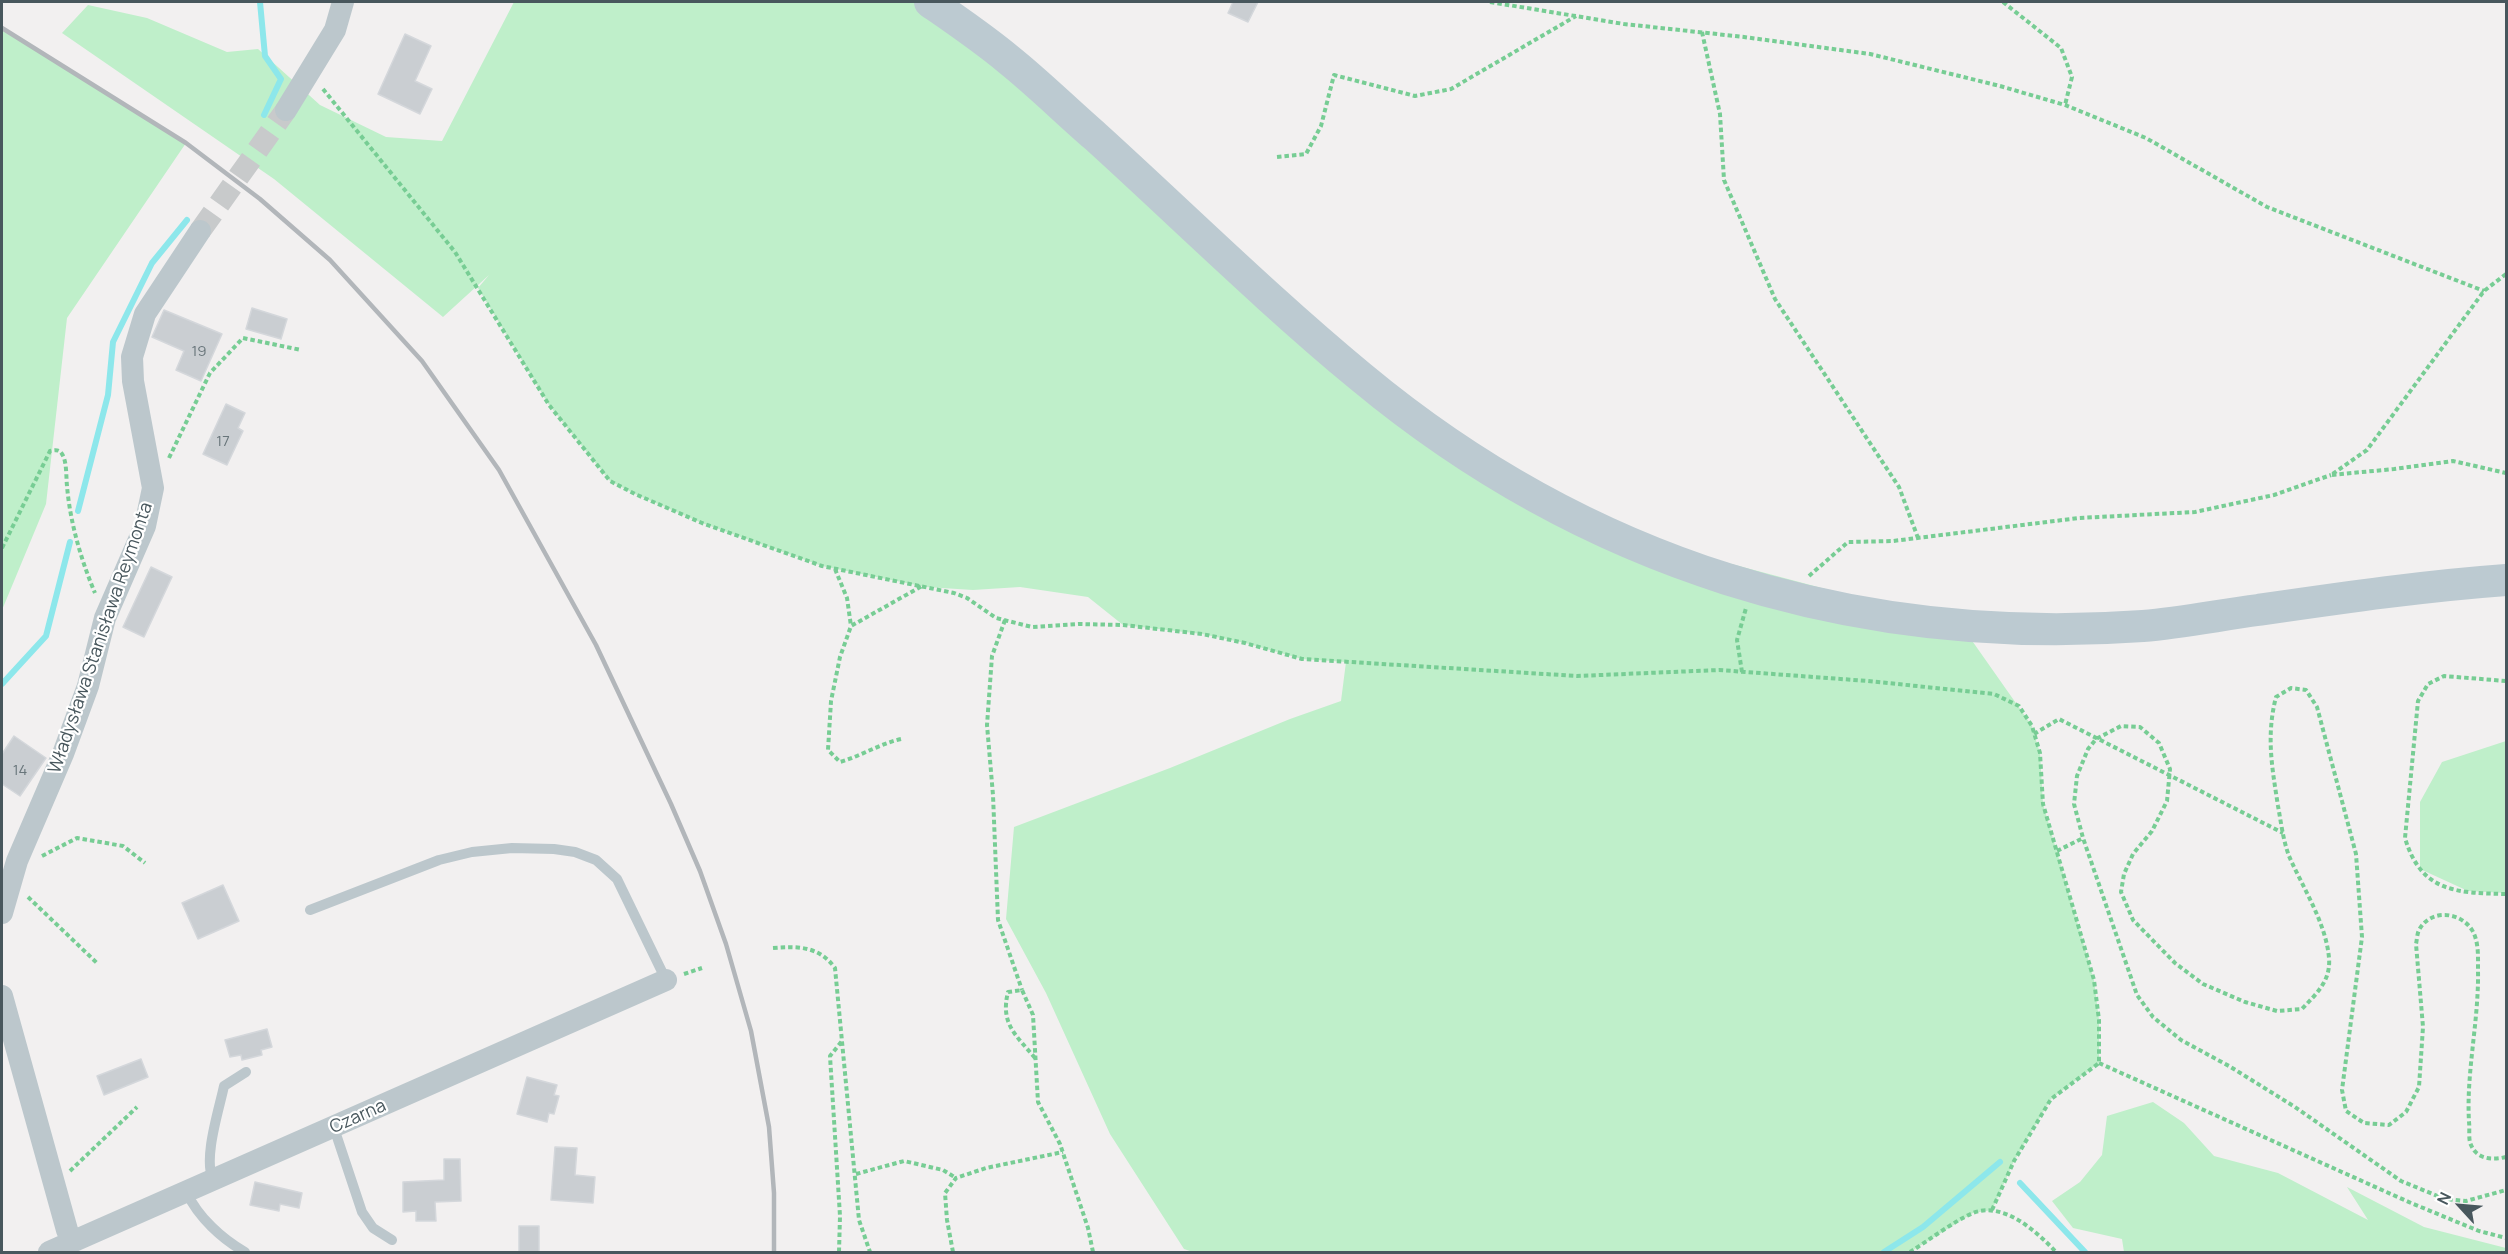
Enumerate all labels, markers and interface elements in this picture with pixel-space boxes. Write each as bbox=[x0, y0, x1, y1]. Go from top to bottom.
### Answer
house number: 19 bbox=[191, 343, 207, 361]
house number: 17 bbox=[216, 433, 230, 451]
street label: Władysława Stanisława Reymonta bbox=[44, 500, 158, 776]
house number: 14 bbox=[13, 762, 27, 780]
street label: Czarna bbox=[327, 1095, 389, 1139]
north arrow bbox=[2430, 1176, 2490, 1236]
text: N bbox=[2431, 1188, 2456, 1208]

